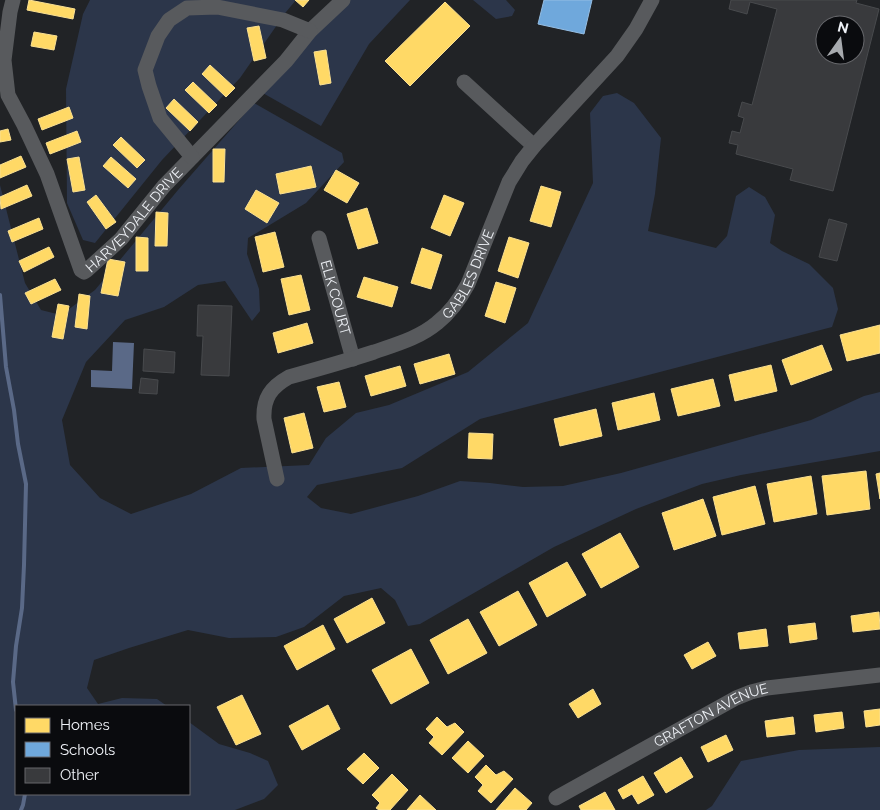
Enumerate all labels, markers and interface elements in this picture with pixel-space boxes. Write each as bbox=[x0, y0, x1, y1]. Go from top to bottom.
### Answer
north arrow bbox=[815, 15, 865, 65]
text: N bbox=[836, 18, 850, 36]
street label: HARVEYDALE DRIVE bbox=[82, 164, 185, 275]
street label: GABLES DRIVE bbox=[439, 227, 497, 322]
street label: ELK COURT bbox=[318, 258, 354, 338]
street label: GRAFTON AVENUE bbox=[651, 680, 769, 750]
legend bbox=[15, 705, 190, 795]
text: Homes bbox=[60, 716, 110, 734]
text: Schools bbox=[60, 741, 115, 759]
text: Other bbox=[60, 766, 100, 784]

